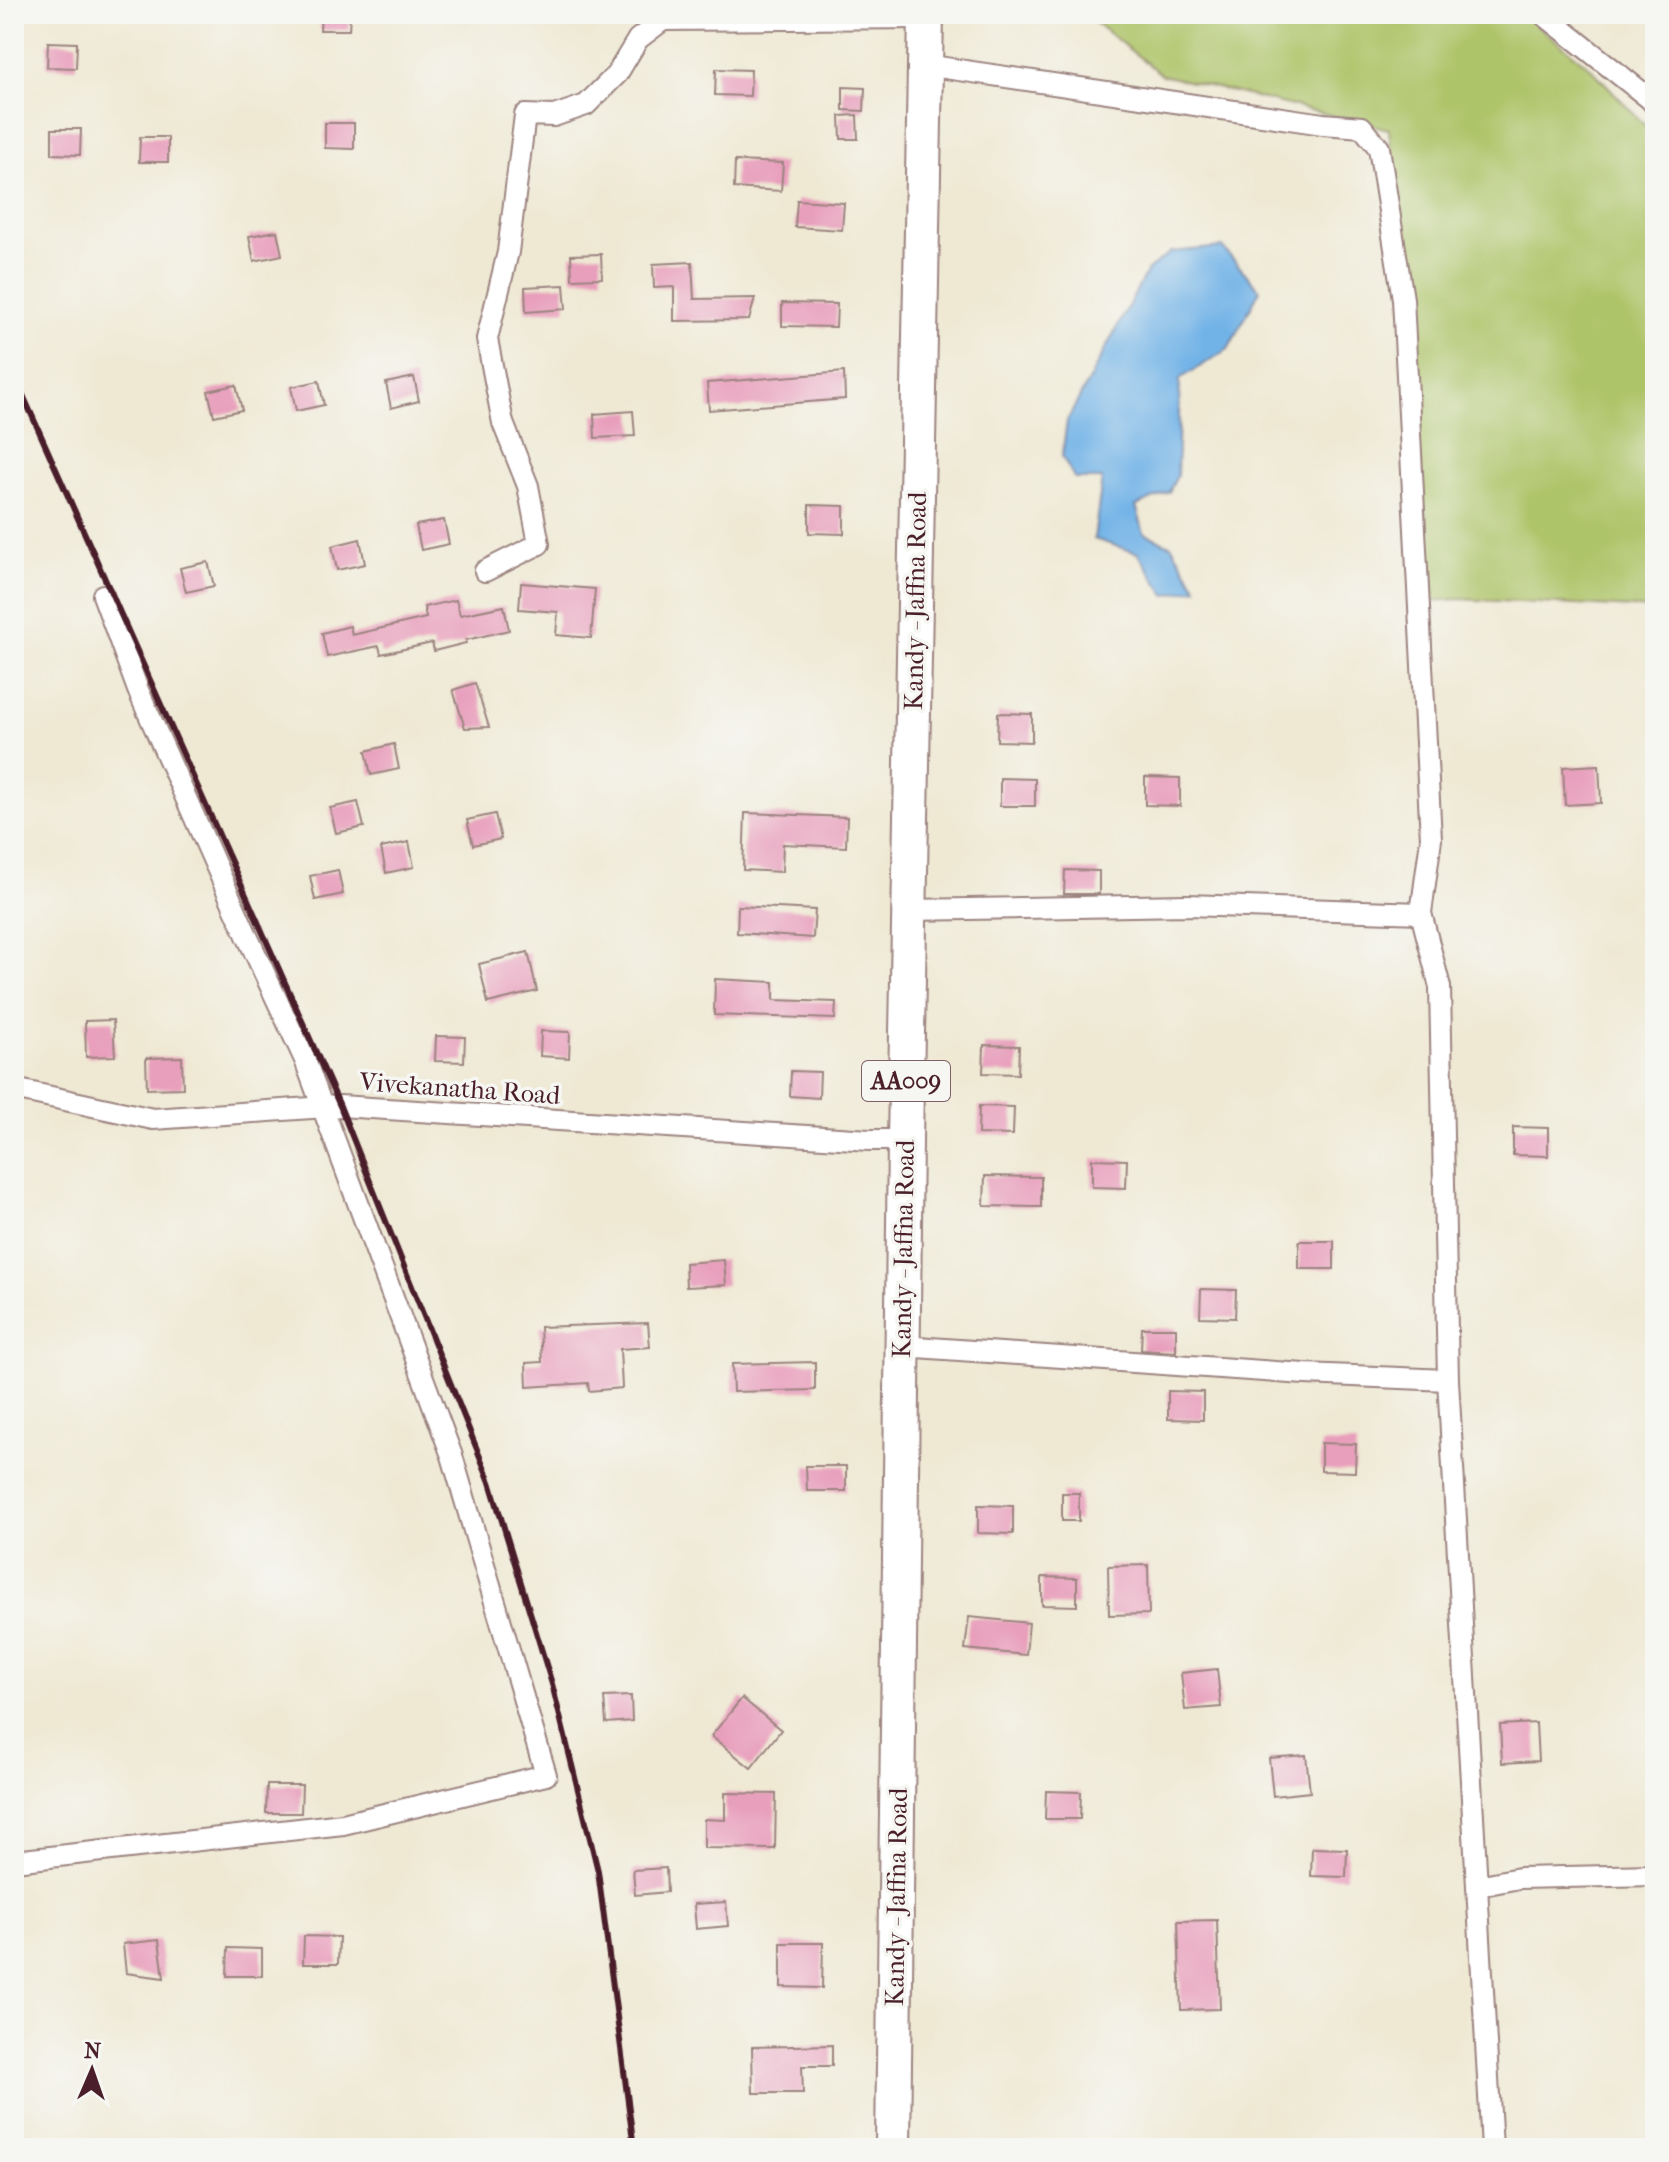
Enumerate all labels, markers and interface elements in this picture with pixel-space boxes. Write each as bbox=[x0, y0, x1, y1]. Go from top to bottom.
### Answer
street label: Kandy - Jaffna Road bbox=[898, 490, 933, 711]
road number: AA009 bbox=[862, 1061, 950, 1101]
street label: Vivekanatha Road bbox=[358, 1066, 562, 1111]
street label: Kandy - Jaffna Road bbox=[886, 1138, 921, 1359]
street label: Kandy - Jaffna Road bbox=[879, 1786, 914, 2007]
north arrow bbox=[52, 2030, 132, 2110]
text: N bbox=[84, 2038, 102, 2064]

